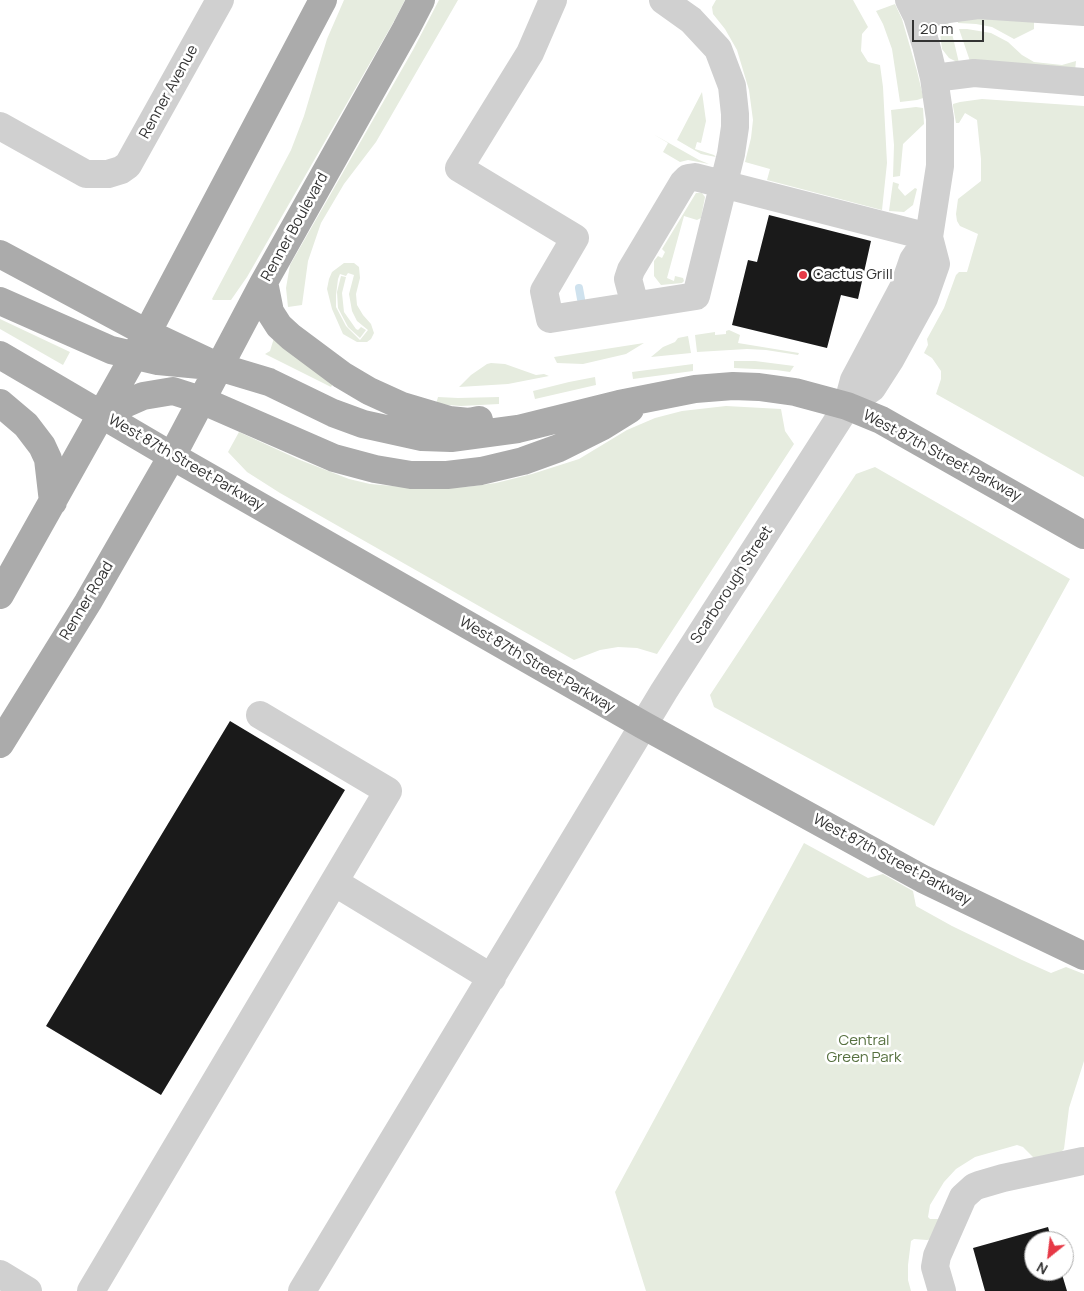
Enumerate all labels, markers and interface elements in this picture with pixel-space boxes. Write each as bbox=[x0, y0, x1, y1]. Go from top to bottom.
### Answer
scale bar bbox=[914, 10, 986, 42]
text: 20 m bbox=[920, 18, 953, 39]
street label: Renner Avenue bbox=[136, 42, 202, 142]
street label: Renner Boulevard bbox=[258, 169, 332, 285]
place label: Cactus Grill bbox=[813, 266, 893, 284]
marker: Cactus Grill bbox=[797, 269, 809, 281]
street label: West 87th Street Parkway bbox=[860, 407, 1024, 505]
street label: West 87th Street Parkway bbox=[105, 411, 267, 515]
street label: Scarborough Street bbox=[687, 523, 777, 647]
street label: Renner Road bbox=[56, 558, 118, 644]
street label: West 87th Street Parkway bbox=[456, 613, 618, 717]
street label: West 87th Street Parkway bbox=[810, 811, 974, 909]
park label: Central Green Park bbox=[827, 1032, 901, 1067]
north arrow bbox=[1024, 1231, 1074, 1281]
text: N bbox=[1033, 1258, 1051, 1279]

